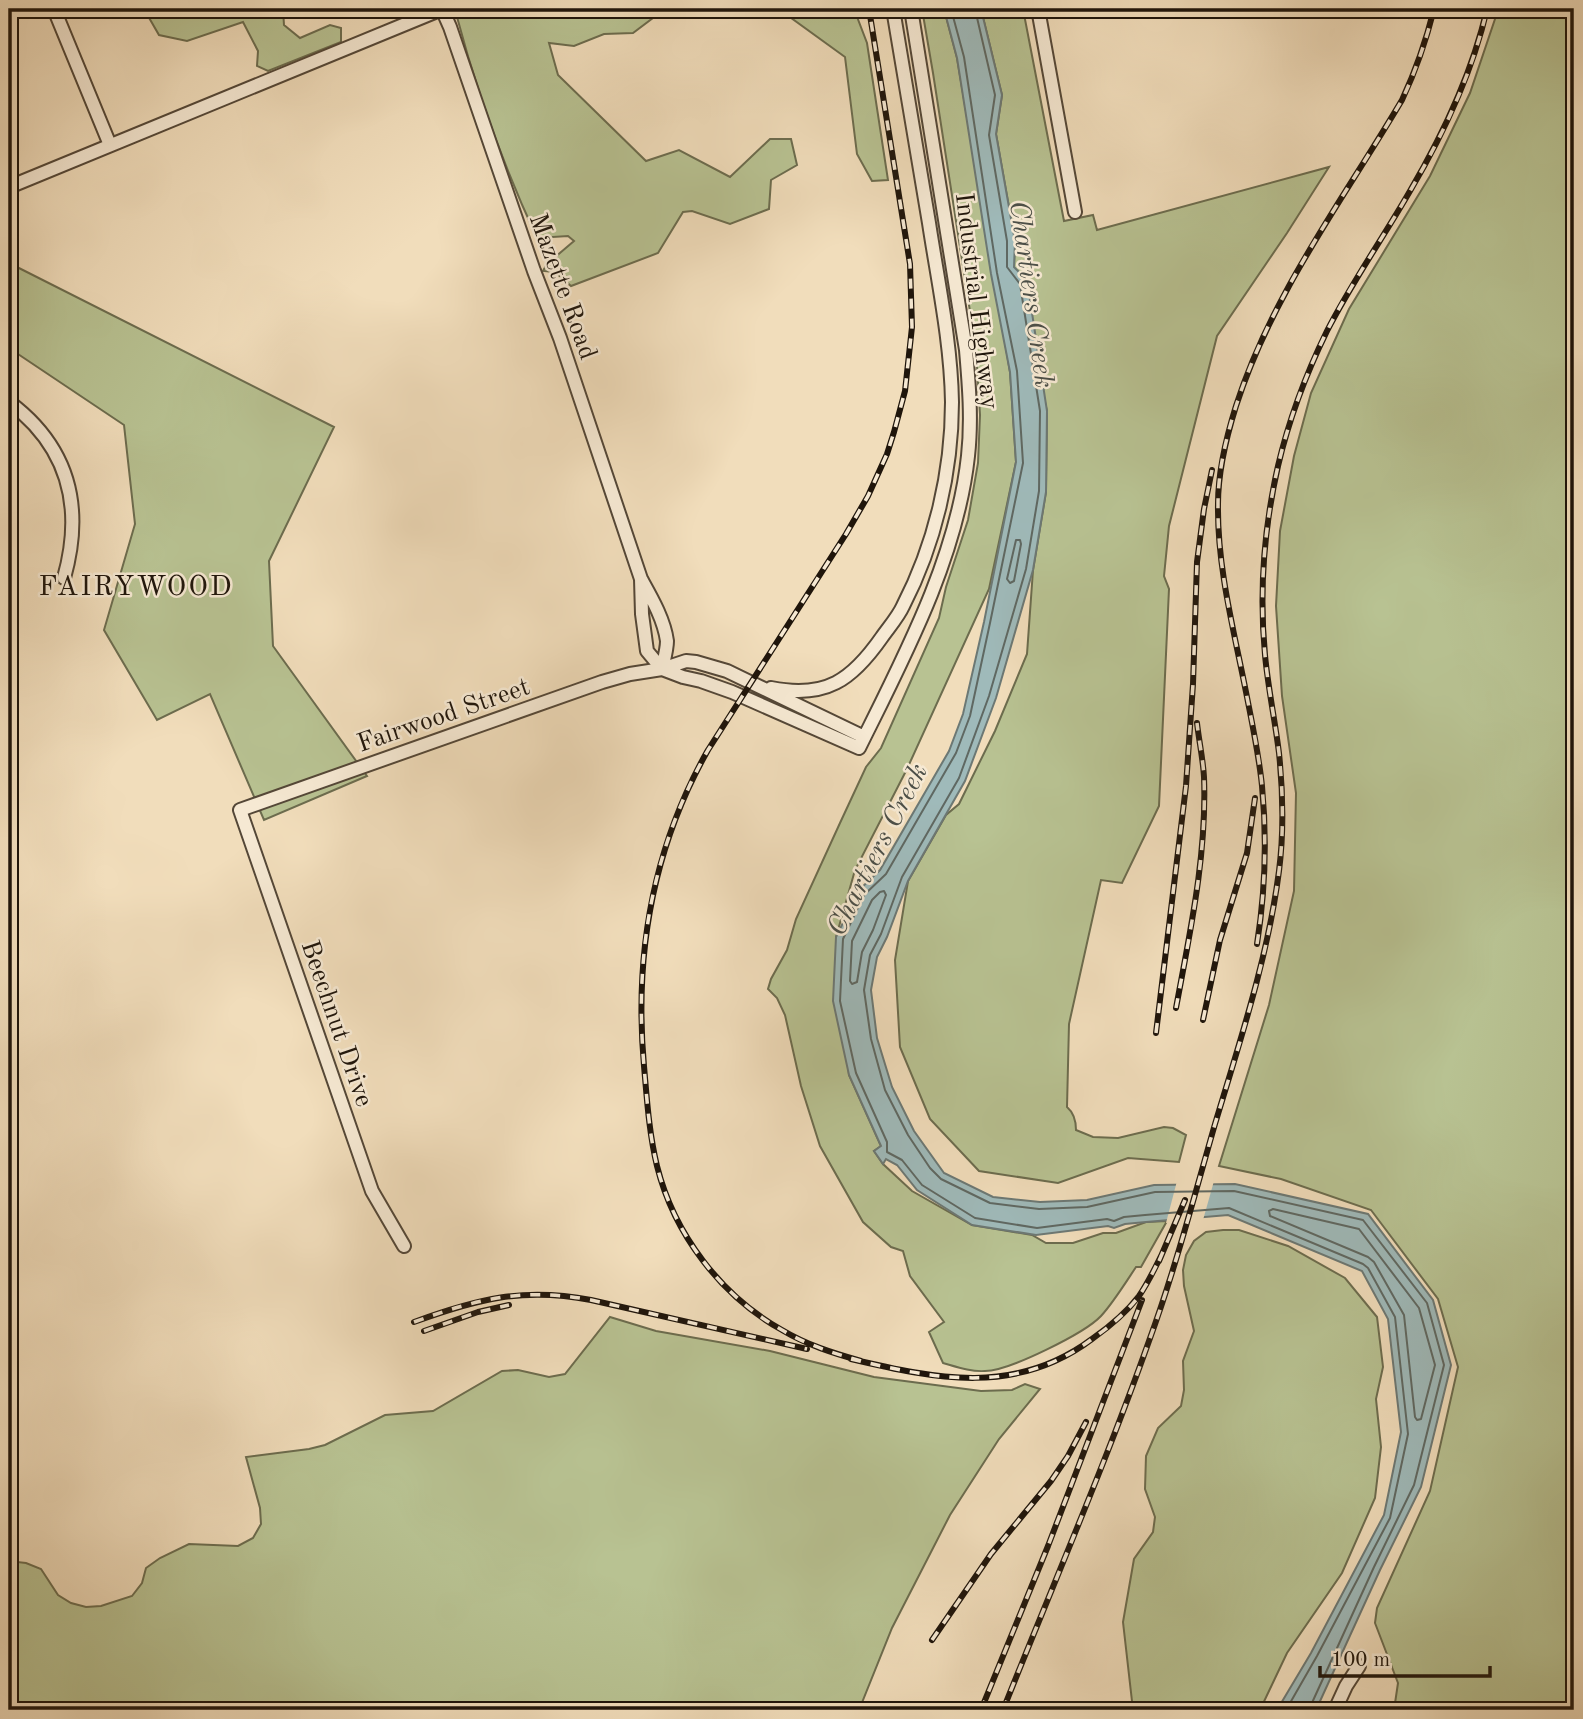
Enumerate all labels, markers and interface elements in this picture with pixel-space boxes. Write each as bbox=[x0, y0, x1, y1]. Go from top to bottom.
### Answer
street label: Industrial Highway bbox=[950, 191, 1002, 411]
water label: Chartiers Creek bbox=[1003, 199, 1057, 390]
street label: Mazette Road bbox=[524, 210, 601, 363]
district label: FAIRYWOOD bbox=[38, 574, 234, 602]
street label: Fairwood Street bbox=[354, 674, 533, 758]
water label: Chartiers Creek bbox=[823, 760, 934, 941]
street label: Beechnut Drive bbox=[295, 937, 377, 1110]
scale bar bbox=[1320, 1635, 1490, 1679]
text: 100 m bbox=[1331, 1650, 1390, 1671]

